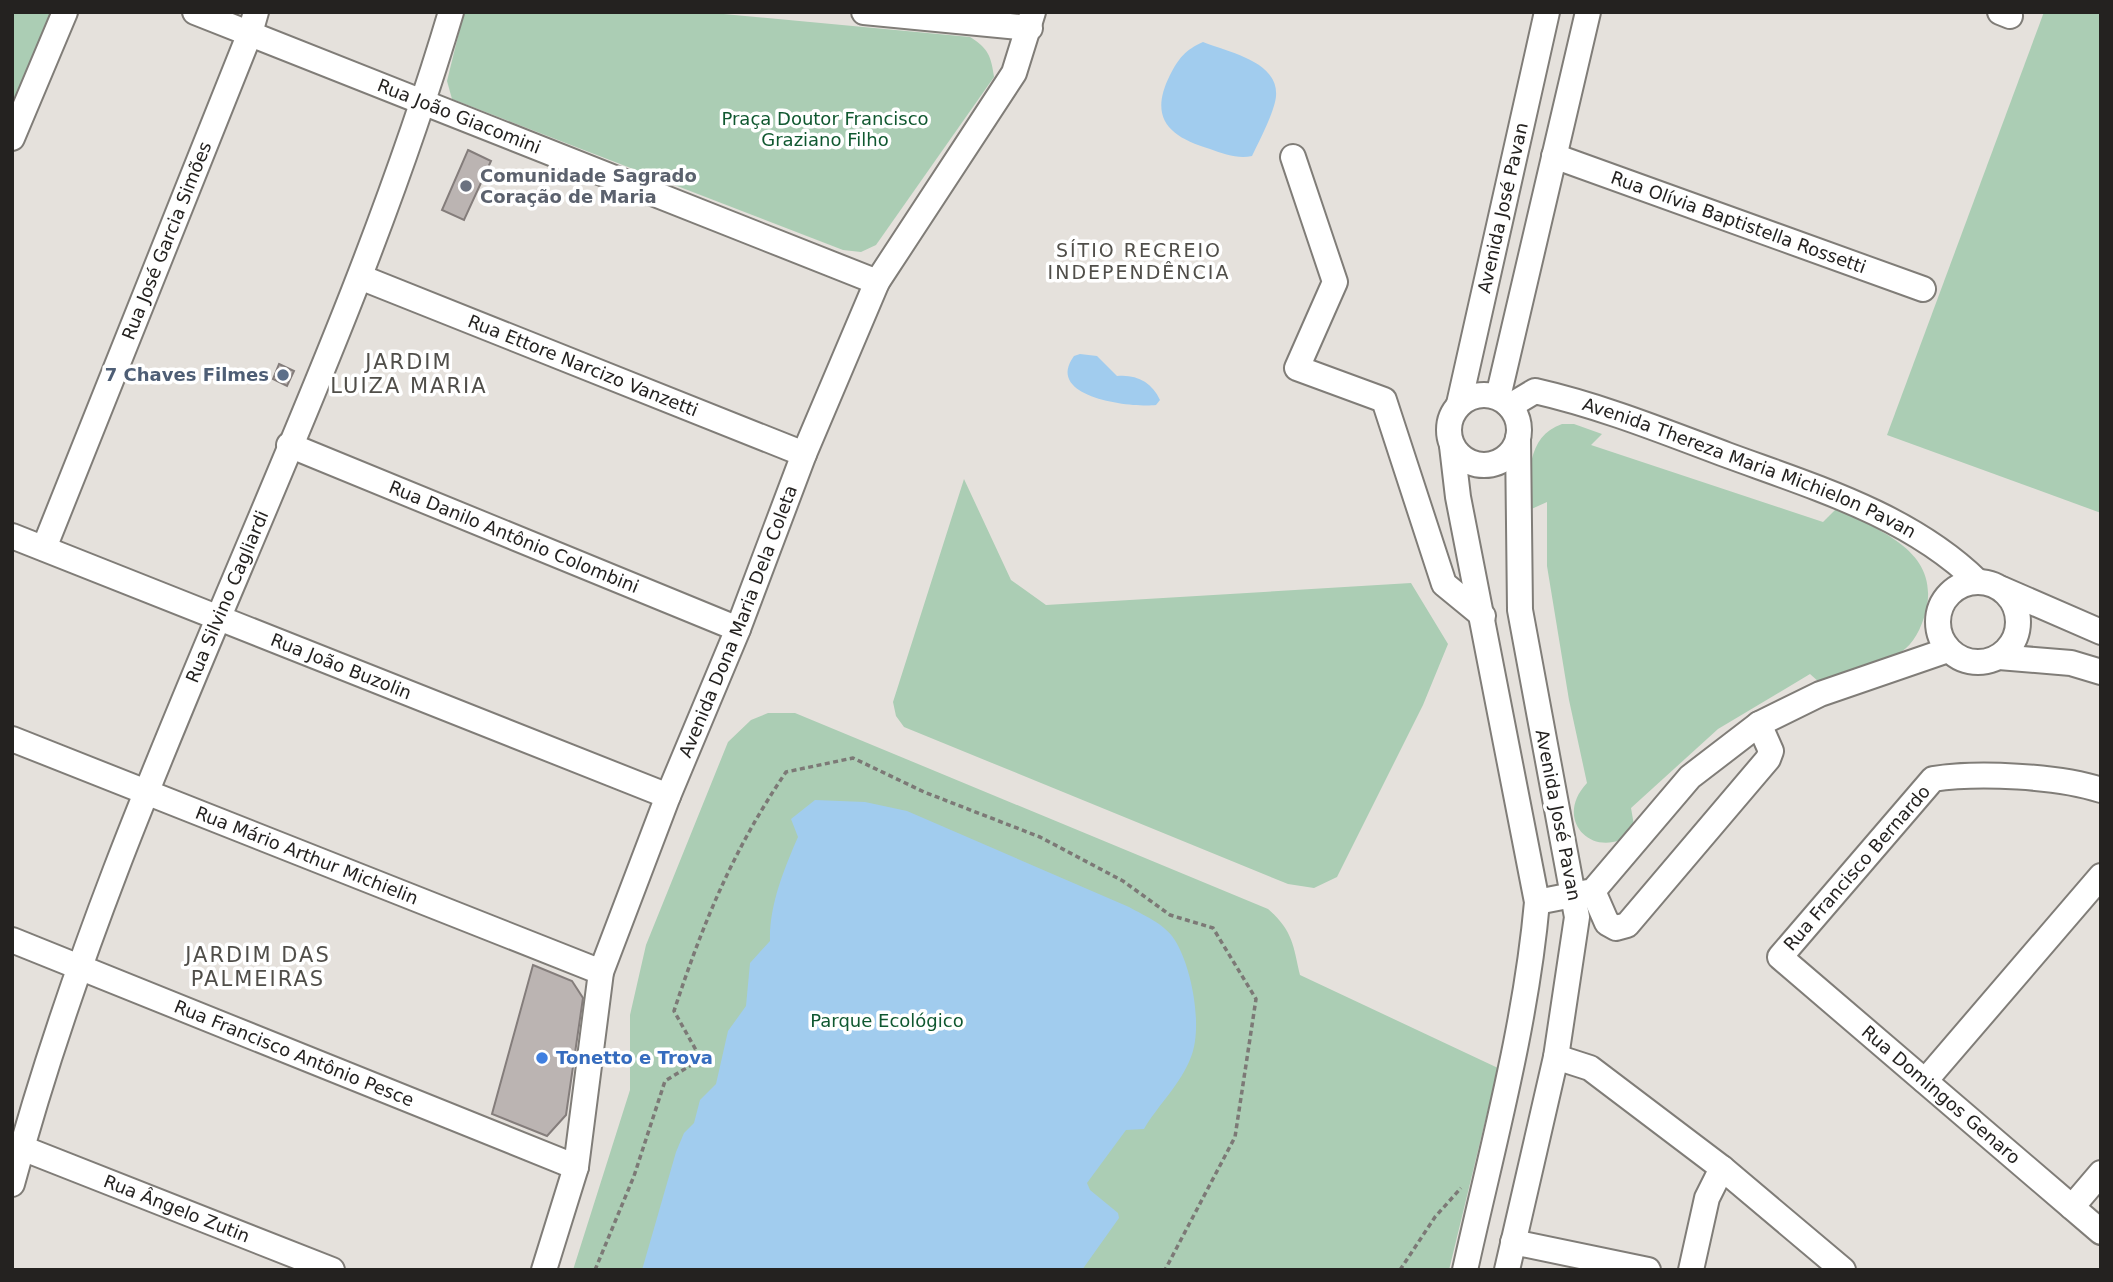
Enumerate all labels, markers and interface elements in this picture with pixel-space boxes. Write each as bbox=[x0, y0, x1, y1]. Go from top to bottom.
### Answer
street label: Rua João Giacomini bbox=[375, 74, 544, 158]
park label: Praça Doutor Francisco Graziano Filho bbox=[721, 108, 929, 150]
street label: Avenida José Pavan bbox=[1473, 120, 1532, 295]
street label: Rua José Garcia Simões bbox=[117, 138, 216, 343]
place label: Comunidade Sagrado Coração de Maria bbox=[480, 165, 697, 207]
street label: Rua Olívia Baptistella Rossetti bbox=[1608, 166, 1869, 278]
marker: Comunidade Sagrado Coração de Maria bbox=[458, 178, 474, 194]
district label: SÍTIO RECREIO INDEPENDÊNCIA bbox=[1048, 239, 1230, 283]
street label: Rua Ettore Narcizo Vanzetti bbox=[465, 310, 701, 421]
district label: JARDIM LUIZA MARIA bbox=[330, 350, 488, 398]
place label: 7 Chaves Filmes bbox=[105, 364, 269, 385]
marker: 7 Chaves Filmes bbox=[275, 367, 291, 383]
street label: Avenida Thereza Maria Michielon Pavan bbox=[1580, 393, 1920, 542]
street label: Rua Danilo Antônio Colombini bbox=[386, 476, 642, 597]
street label: Avenida Dona Maria Dela Coleta bbox=[674, 482, 801, 760]
street label: Rua Silvino Cagliardi bbox=[181, 507, 273, 686]
street label: Rua João Buzolin bbox=[268, 629, 415, 703]
street label: Avenida José Pavan bbox=[1532, 727, 1585, 902]
street label: Rua Francisco Bernardo bbox=[1779, 781, 1934, 955]
street label: Rua Mário Arthur Michielin bbox=[193, 802, 421, 909]
district label: JARDIM DAS PALMEIRAS bbox=[183, 943, 331, 991]
street label: Rua Francisco Antônio Pesce bbox=[171, 995, 417, 1111]
park label: Parque Ecológico bbox=[810, 1010, 964, 1031]
street label: Rua Domingos Genaro bbox=[1858, 1021, 2025, 1168]
place label: Tonetto e Trova bbox=[556, 1047, 713, 1068]
marker: Tonetto e Trova bbox=[534, 1050, 550, 1066]
street label: Rua Ângelo Zutin bbox=[101, 1170, 253, 1247]

